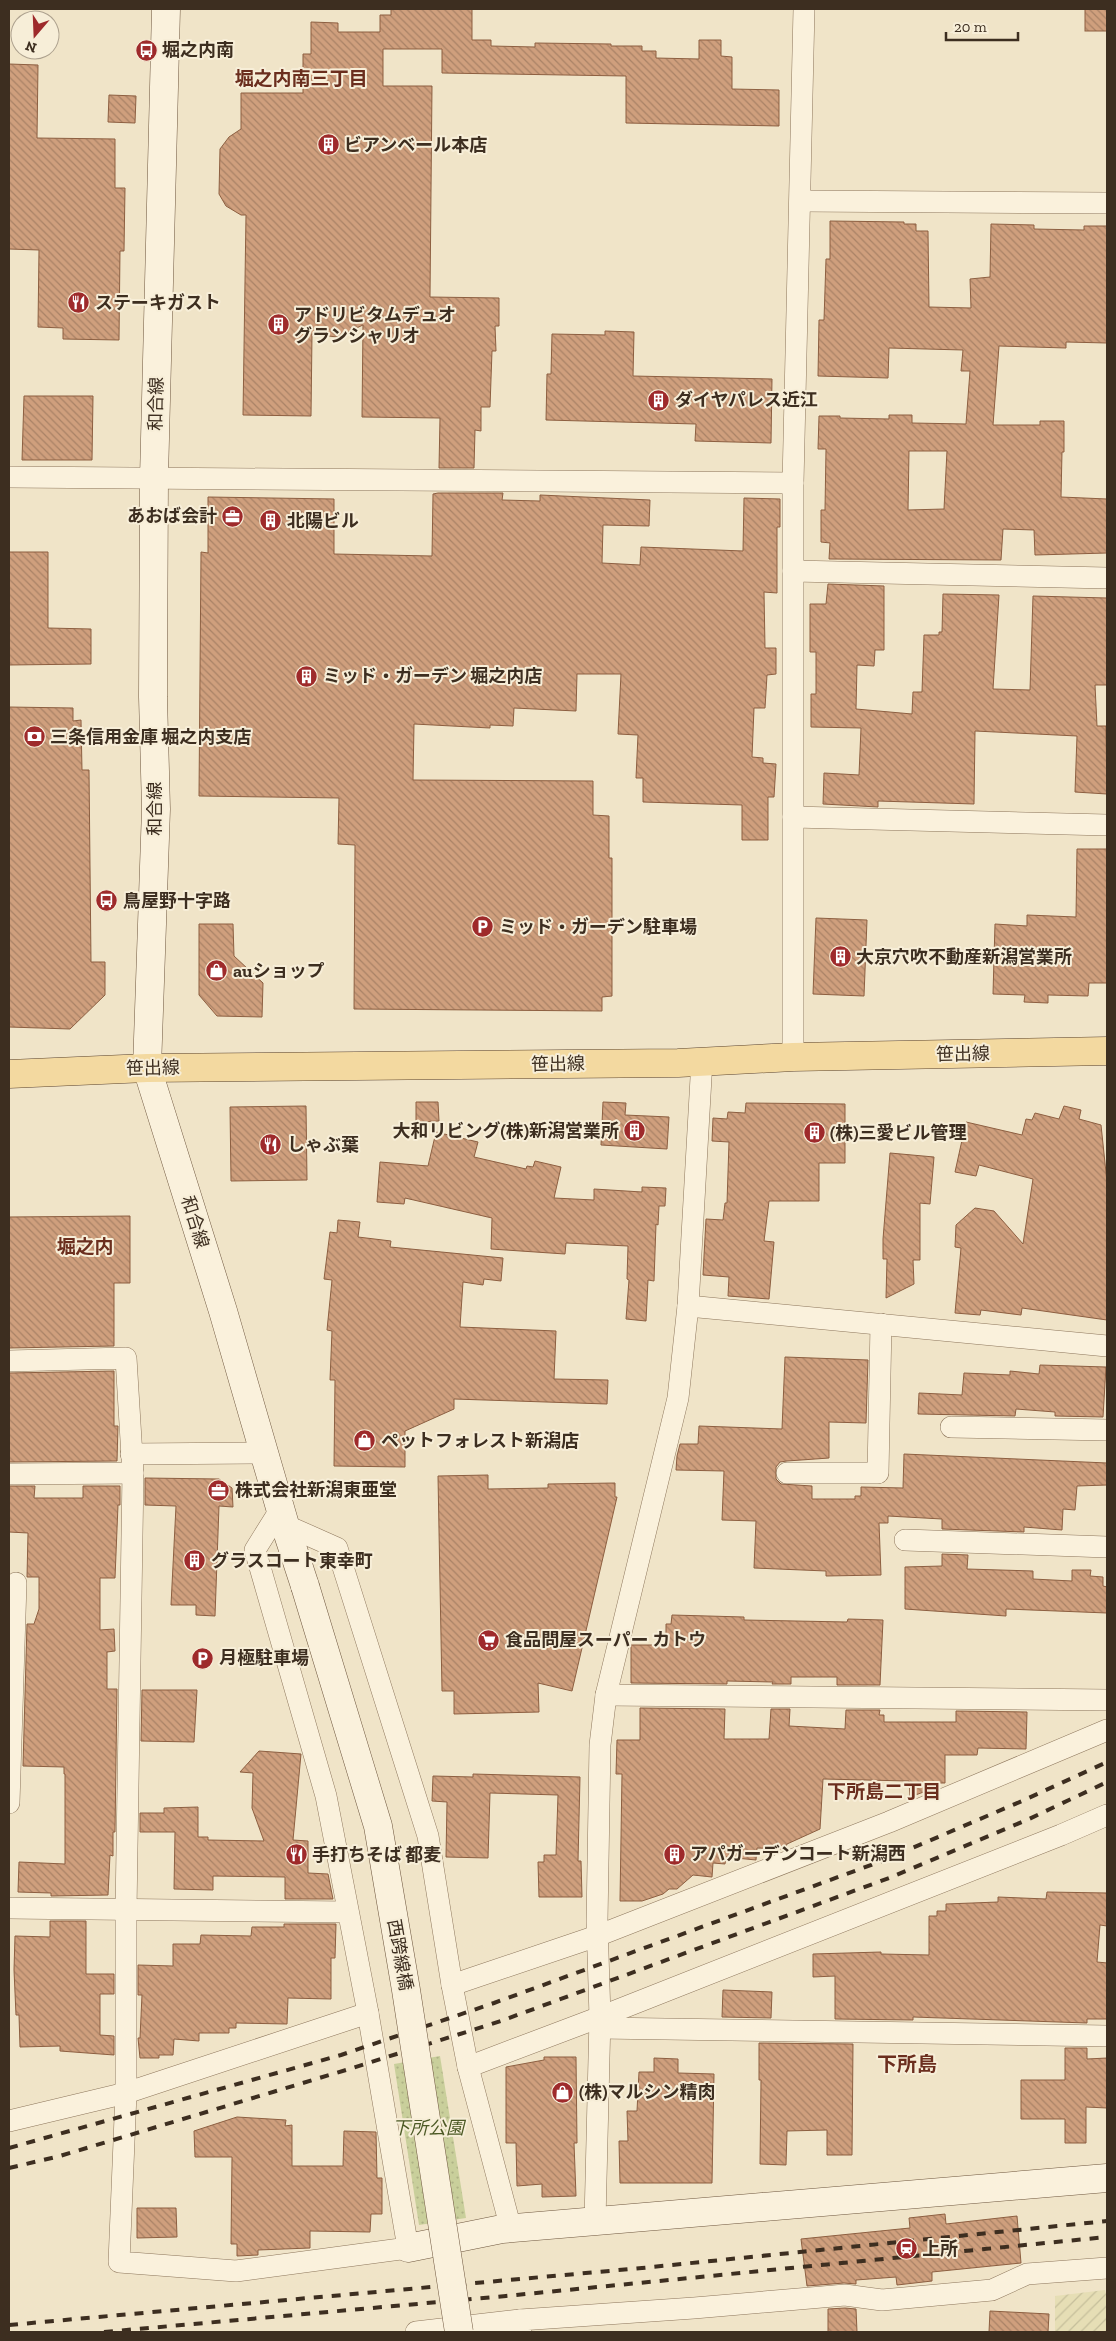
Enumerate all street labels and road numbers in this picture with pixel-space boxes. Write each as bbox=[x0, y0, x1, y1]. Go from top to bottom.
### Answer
street label: 和合線 bbox=[145, 377, 167, 431]
street label: 和合線 bbox=[144, 782, 166, 836]
street label: 笹出線 bbox=[936, 1043, 990, 1065]
street label: 笹出線 bbox=[531, 1053, 585, 1075]
street label: 笹出線 bbox=[126, 1057, 180, 1079]
street label: 和合線 bbox=[177, 1193, 213, 1251]
street label: 西跨線橋 bbox=[383, 1918, 417, 1992]

